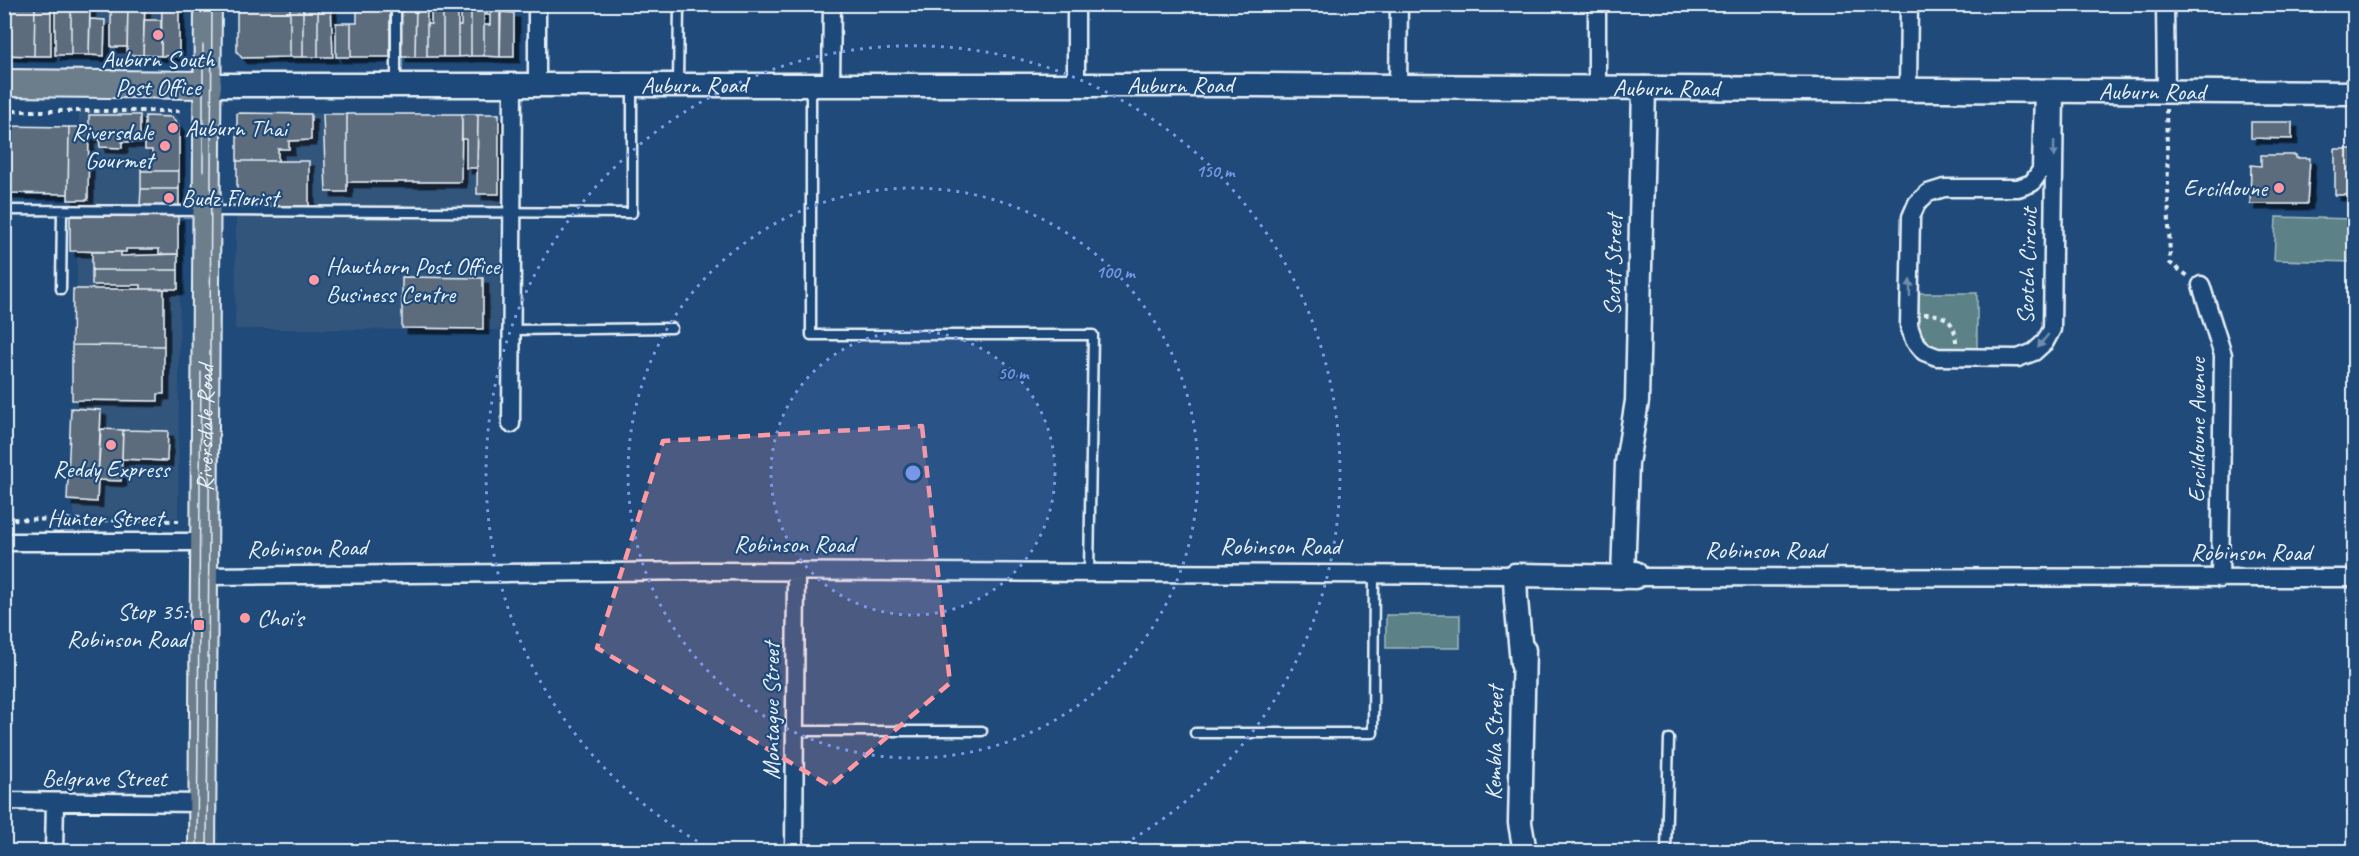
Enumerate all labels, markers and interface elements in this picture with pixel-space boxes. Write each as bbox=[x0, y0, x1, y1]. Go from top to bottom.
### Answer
marker: Auburn South Post Office bbox=[151, 28, 165, 42]
place label: Auburn South Post Office bbox=[102, 44, 216, 102]
street label: Auburn Road bbox=[641, 70, 751, 100]
street label: Auburn Road bbox=[1127, 70, 1237, 100]
street label: Auburn Road bbox=[1613, 73, 1723, 103]
street label: Auburn Road bbox=[2099, 76, 2209, 107]
place label: Auburn Thai bbox=[185, 113, 289, 143]
place label: Riversdale Gourmet bbox=[72, 117, 156, 175]
marker: Auburn Thai bbox=[166, 121, 180, 135]
marker: Riversdale Gourmet bbox=[158, 139, 172, 153]
one-way arrow bbox=[2049, 140, 2059, 159]
text: 150 m bbox=[1196, 160, 1236, 182]
place label: Ercildoune bbox=[2183, 173, 2269, 203]
marker: Ercildoune bbox=[2272, 181, 2286, 195]
place label: Budz Florist bbox=[181, 183, 281, 213]
marker: Budz Florist bbox=[162, 191, 176, 205]
street label: Scotch Circuit bbox=[2010, 205, 2044, 325]
street label: Scott Street bbox=[1597, 211, 1629, 316]
place label: Hawthorn Post Office Business Centre bbox=[326, 251, 502, 309]
text: 100 m bbox=[1096, 261, 1136, 283]
marker: Hawthorn Post Office Business Centre bbox=[307, 273, 321, 287]
one-way arrow bbox=[1905, 278, 1915, 297]
one-way arrow bbox=[2037, 333, 2050, 349]
street label: Ercildoune Avenue bbox=[2182, 355, 2212, 502]
street label: Riversdale Road bbox=[190, 361, 220, 492]
text: 50 m bbox=[998, 362, 1030, 384]
marker: Reddy Express bbox=[104, 438, 118, 452]
place label: Reddy Express bbox=[53, 454, 171, 484]
centre of rings bbox=[903, 463, 923, 483]
street label: Hunter Street bbox=[47, 503, 166, 533]
street label: Robinson Road bbox=[734, 529, 858, 559]
street label: Robinson Road bbox=[1220, 531, 1344, 561]
street label: Robinson Road bbox=[247, 532, 371, 564]
street label: Robinson Road bbox=[1705, 535, 1829, 565]
street label: Robinson Road bbox=[2191, 537, 2315, 567]
place label: Stop 35: Robinson Road bbox=[67, 596, 191, 654]
place label: Choi's bbox=[257, 603, 306, 633]
marker: Choi's bbox=[238, 611, 252, 625]
marker: Stop 35: Robinson Road bbox=[192, 618, 206, 632]
street label: Montague Street bbox=[756, 639, 786, 780]
street label: Kembla Street bbox=[1478, 682, 1510, 800]
street label: Belgrave Street bbox=[42, 763, 168, 793]

